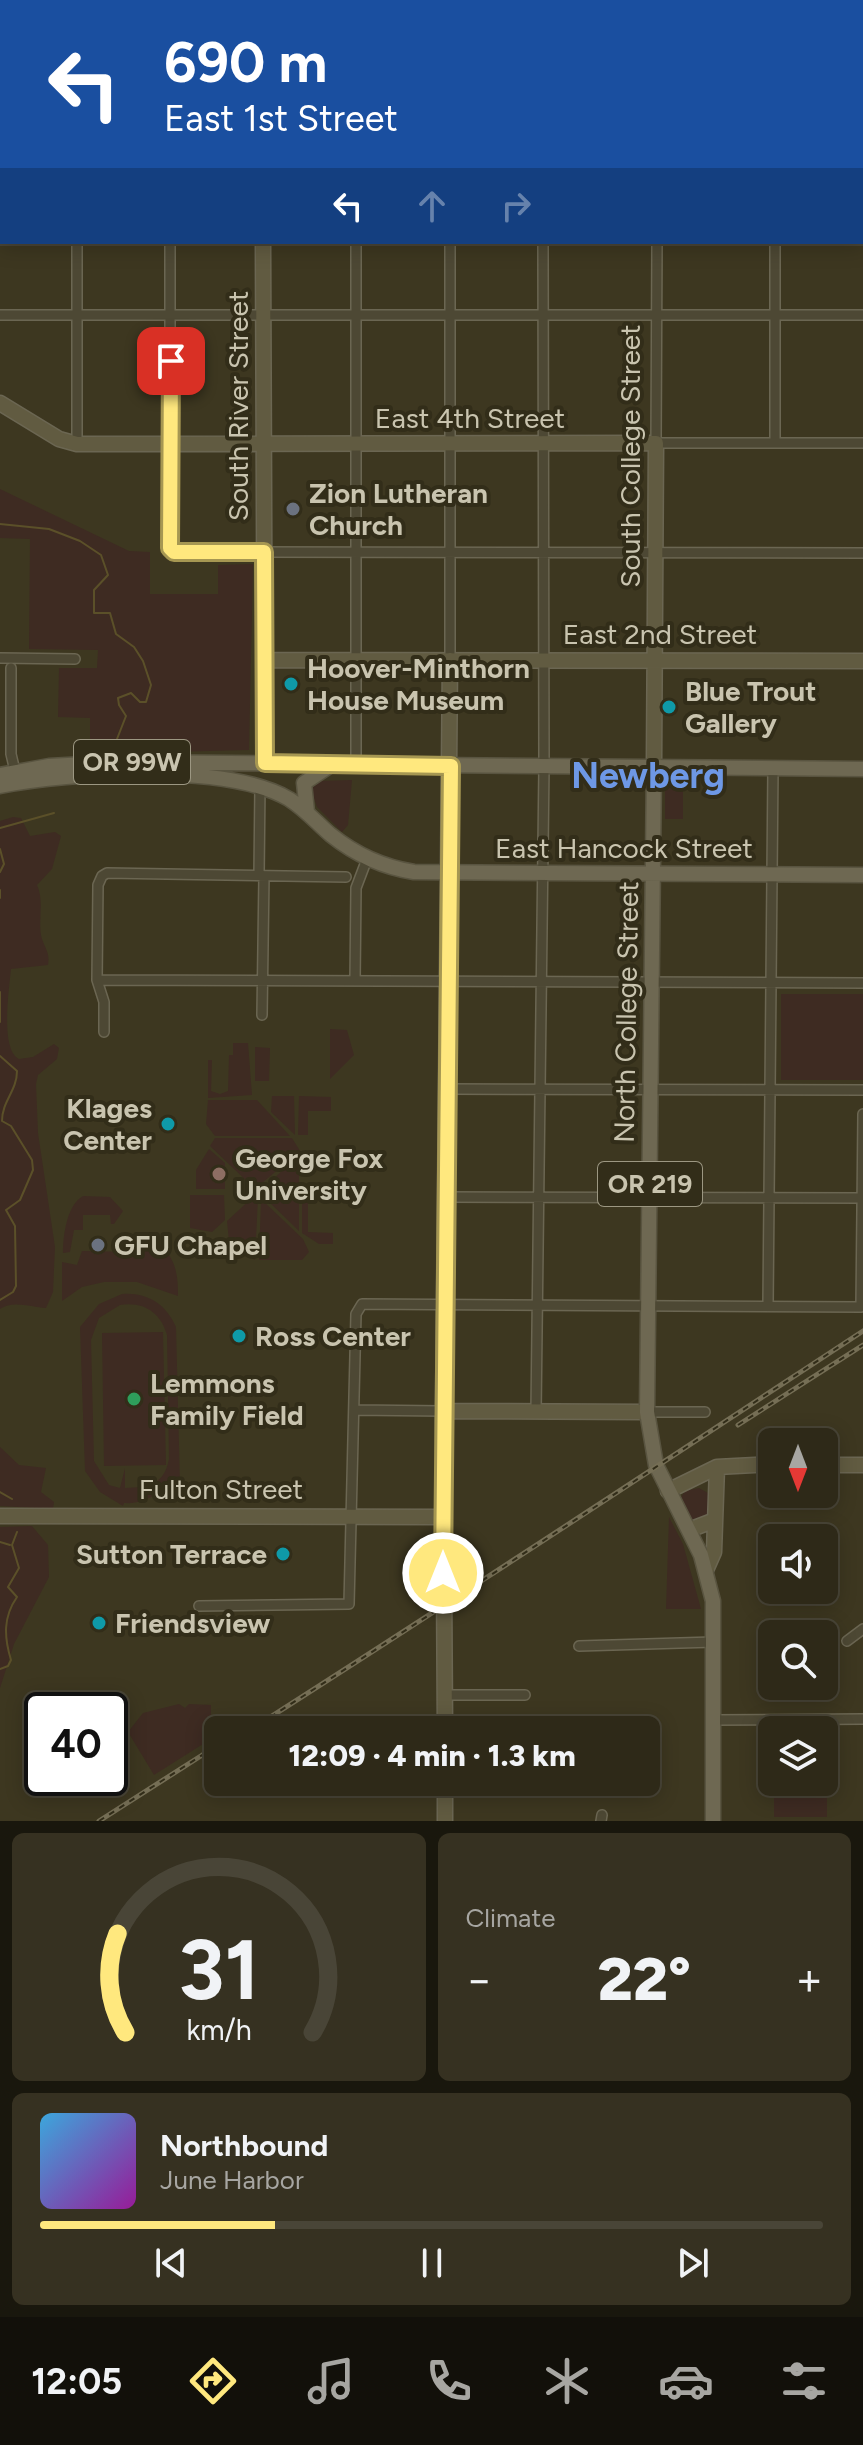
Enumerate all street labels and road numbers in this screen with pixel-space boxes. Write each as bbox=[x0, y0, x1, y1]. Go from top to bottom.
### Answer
street label: South River Street bbox=[221, 291, 255, 521]
street label: South College Street bbox=[613, 324, 647, 588]
street label: East 4th Street bbox=[375, 401, 565, 435]
street label: East 2nd Street bbox=[563, 617, 757, 651]
road number: OR 99W bbox=[74, 740, 190, 784]
street label: East Hancock Street bbox=[495, 831, 753, 865]
street label: North College Street bbox=[607, 881, 645, 1143]
road number: OR 219 bbox=[598, 1162, 702, 1206]
street label: Fulton Street bbox=[139, 1472, 303, 1506]

